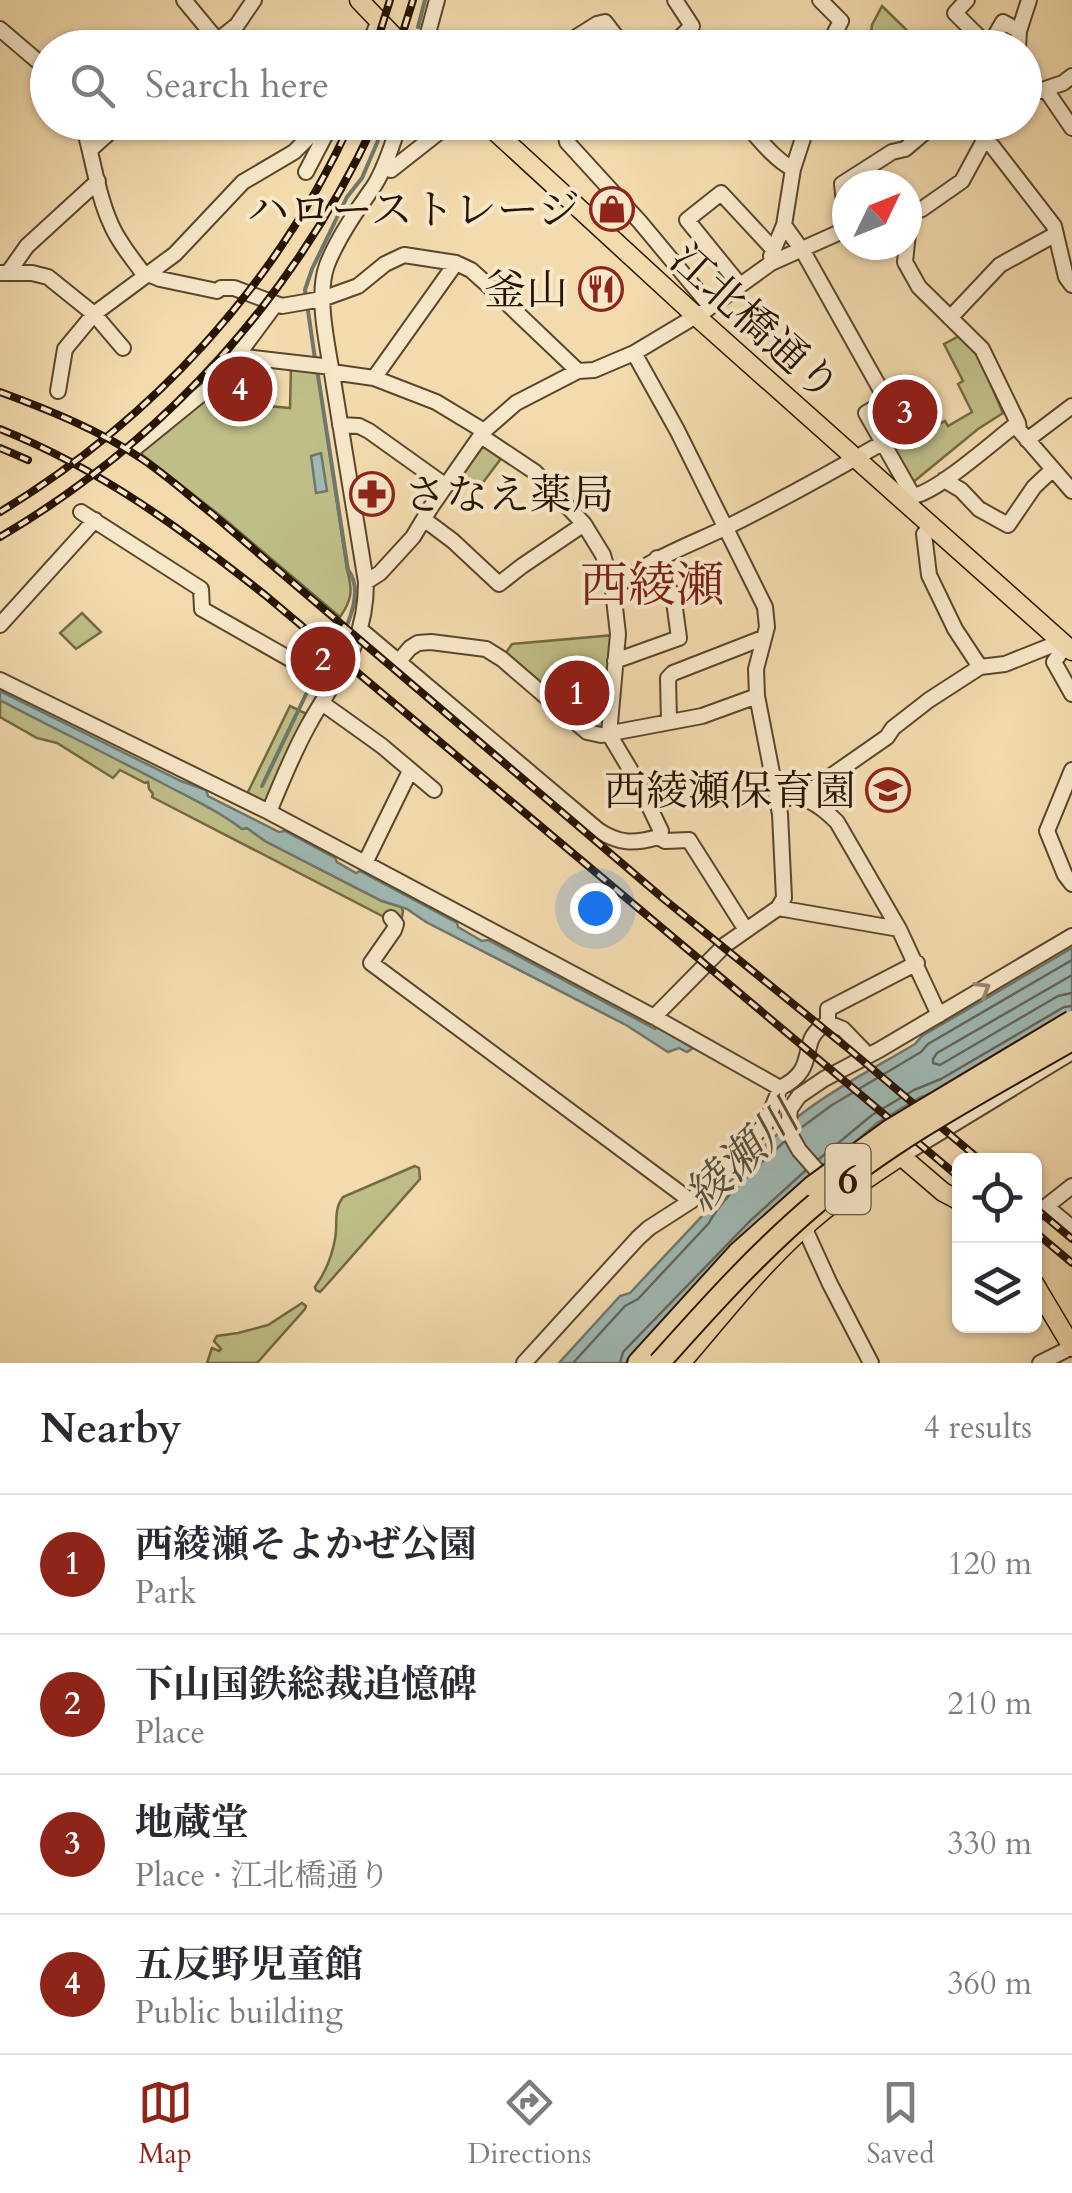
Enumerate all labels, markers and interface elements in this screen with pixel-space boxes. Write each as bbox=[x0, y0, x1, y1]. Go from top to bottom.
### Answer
search box bbox=[30, 30, 1042, 140]
icon: search bbox=[65, 58, 120, 113]
text: Search here bbox=[145, 59, 329, 111]
north arrow bbox=[832, 170, 922, 260]
place label: ハローストレージ bbox=[247, 182, 580, 239]
shop icon: ハローストレージ bbox=[589, 186, 635, 232]
street label: 江北橋通り bbox=[658, 232, 852, 415]
place label: 釜山 bbox=[484, 262, 568, 319]
restaurant icon: 釜山 bbox=[578, 266, 624, 312]
pin: 4 bbox=[208, 352, 272, 426]
pin: 3 bbox=[872, 374, 938, 450]
place label: さなえ薬局 bbox=[404, 467, 614, 524]
pharmacy icon: さなえ薬局 bbox=[349, 471, 395, 517]
district label: 西綾瀬 bbox=[580, 553, 724, 618]
pin: 2 bbox=[290, 622, 356, 696]
pin: 1 bbox=[544, 656, 610, 730]
place label: 西綾瀬保育園 bbox=[604, 763, 856, 820]
school or university icon: 西綾瀬保育園 bbox=[865, 767, 911, 813]
your location bbox=[570, 883, 621, 934]
one-way arrow bbox=[972, 982, 990, 1001]
water label: 綾瀬川 bbox=[672, 1085, 816, 1225]
road number: 6 bbox=[826, 1144, 870, 1214]
map controls bbox=[952, 1153, 1042, 1333]
button: locate bbox=[952, 1153, 1042, 1243]
button: layers bbox=[952, 1243, 1042, 1333]
text: Nearby bbox=[40, 1400, 182, 1457]
text: 4 results bbox=[924, 1406, 1032, 1450]
text: 西綾瀬そよかぜ公園 bbox=[135, 1519, 477, 1571]
text: 1 bbox=[64, 1542, 81, 1586]
text: 120 m bbox=[947, 1542, 1032, 1586]
text: Park bbox=[135, 1571, 197, 1615]
text: 下山国鉄総裁追憶碑 bbox=[135, 1659, 477, 1711]
text: 2 bbox=[64, 1682, 81, 1726]
text: 210 m bbox=[947, 1682, 1032, 1726]
text: Place bbox=[135, 1711, 205, 1755]
text: 地蔵堂 bbox=[135, 1797, 249, 1849]
text: 3 bbox=[64, 1822, 81, 1866]
text: 330 m bbox=[947, 1822, 1032, 1866]
text: Place · 江北橋通り bbox=[135, 1854, 390, 1898]
text: 五反野児童館 bbox=[135, 1939, 363, 1991]
text: 4 bbox=[64, 1962, 81, 2006]
text: 360 m bbox=[947, 1962, 1032, 2006]
text: Public building bbox=[135, 1991, 343, 2035]
tab: Map bbox=[138, 2075, 193, 2173]
tab: Directions bbox=[468, 2075, 591, 2173]
tab: Saved bbox=[866, 2075, 934, 2173]

